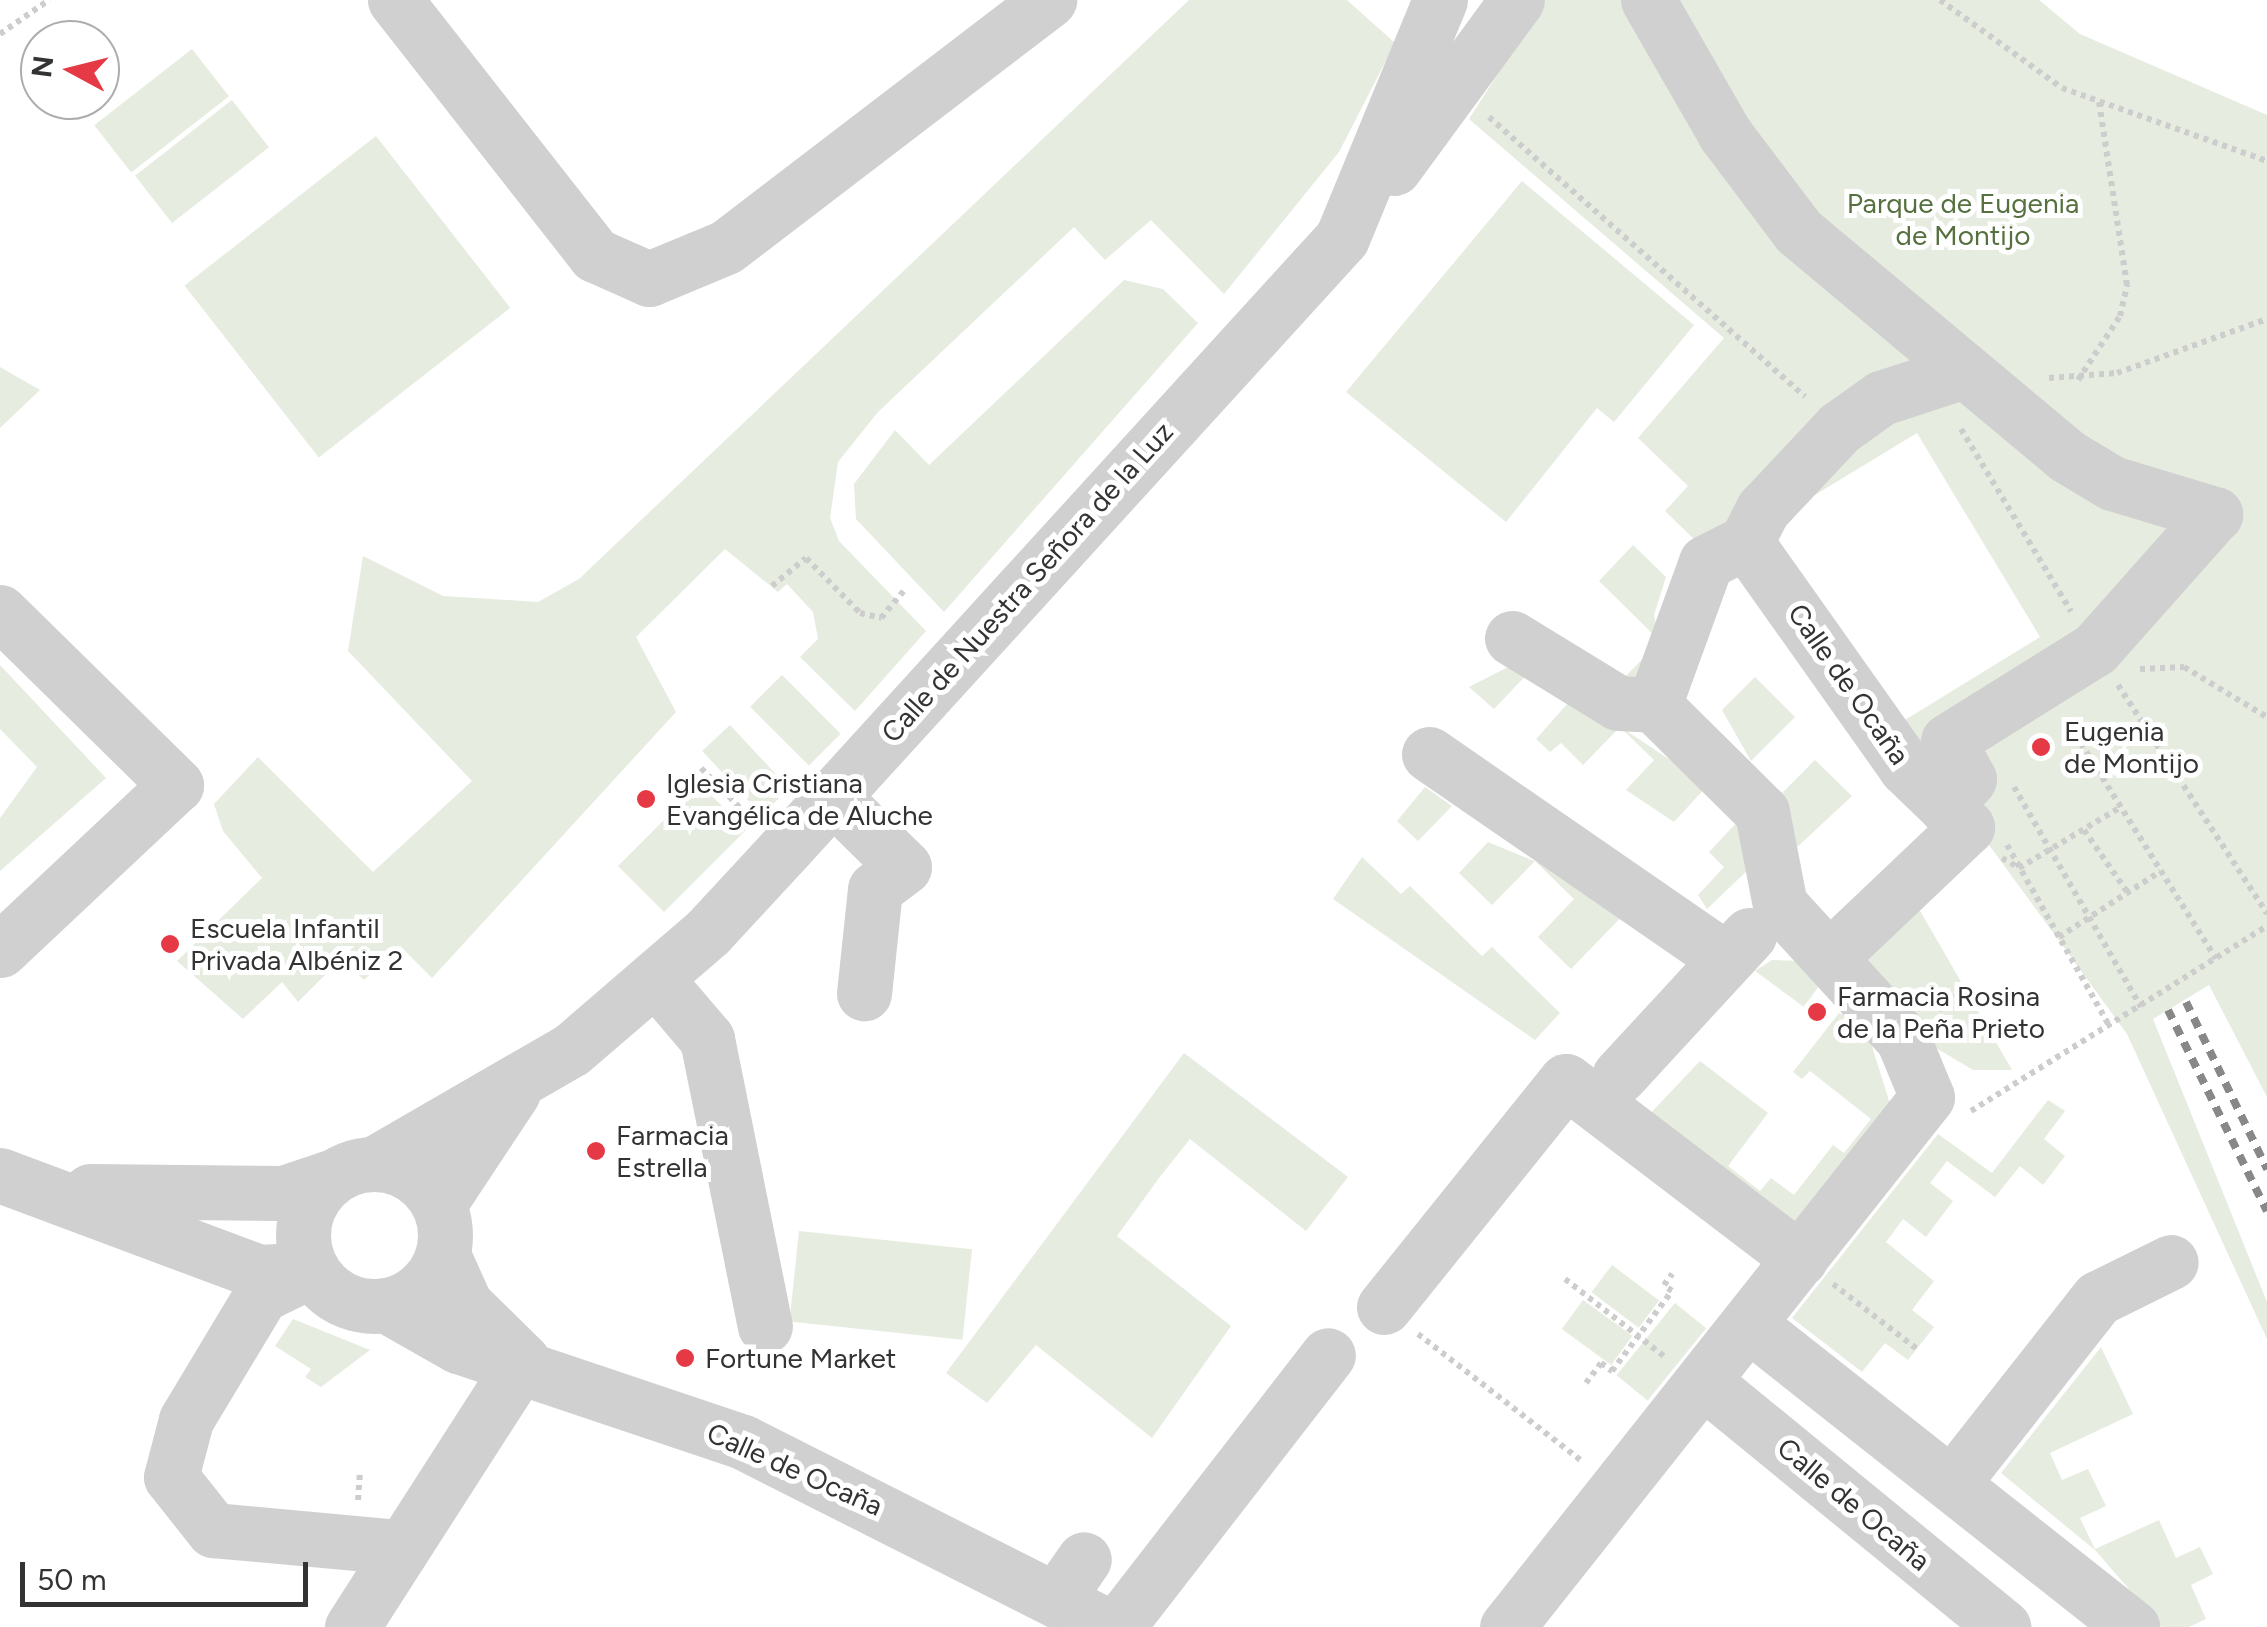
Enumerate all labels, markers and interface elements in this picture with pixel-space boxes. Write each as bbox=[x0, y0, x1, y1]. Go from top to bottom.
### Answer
north arrow bbox=[20, 20, 120, 120]
text: N bbox=[24, 54, 60, 79]
park label: Parque de Eugenia de Montijo bbox=[1847, 186, 2079, 252]
street label: Calle de Nuestra Señora de la Luz bbox=[874, 415, 1180, 749]
street label: Calle de Ocaña bbox=[1781, 597, 1917, 771]
place label: Eugenia de Montijo bbox=[2064, 714, 2199, 780]
marker: Eugenia de Montijo bbox=[2028, 734, 2054, 760]
place label: Iglesia Cristiana Evangélica de Aluche bbox=[666, 766, 933, 832]
marker: Iglesia Cristiana Evangélica de Aluche bbox=[635, 788, 657, 810]
place label: Escuela Infantil Privada Albéniz 2 bbox=[190, 911, 403, 977]
marker: Escuela Infantil Privada Albéniz 2 bbox=[159, 933, 181, 955]
place label: Farmacia Rosina de la Peña Prieto bbox=[1837, 979, 2045, 1045]
marker: Farmacia Rosina de la Peña Prieto bbox=[1806, 1001, 1828, 1023]
place label: Farmacia Estrella bbox=[616, 1118, 729, 1184]
marker: Farmacia Estrella bbox=[585, 1140, 607, 1162]
place label: Fortune Market bbox=[705, 1341, 896, 1375]
marker: Fortune Market bbox=[674, 1347, 696, 1369]
street label: Calle de Ocaña bbox=[702, 1415, 888, 1523]
street label: Calle de Ocaña bbox=[1771, 1430, 1937, 1578]
scale bar bbox=[25, 1542, 312, 1604]
text: 50 m bbox=[37, 1561, 106, 1598]

